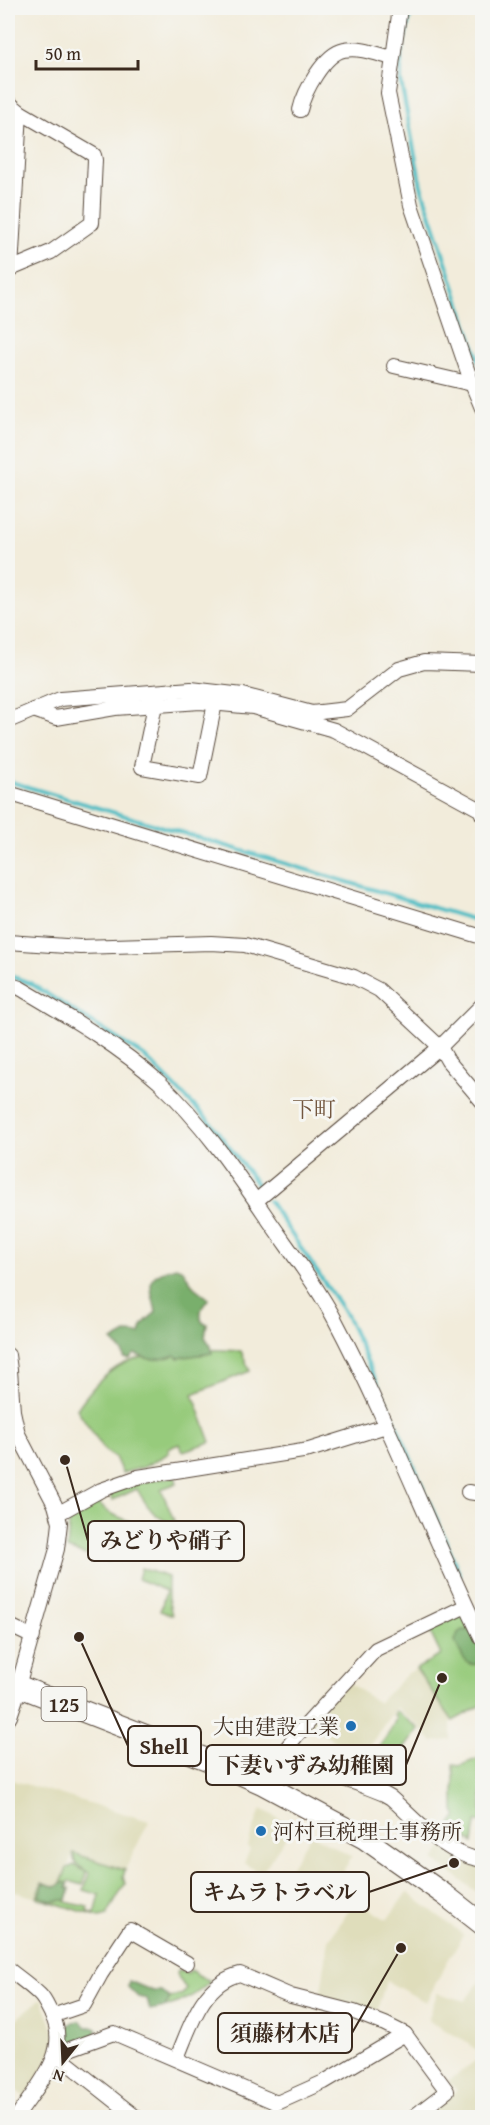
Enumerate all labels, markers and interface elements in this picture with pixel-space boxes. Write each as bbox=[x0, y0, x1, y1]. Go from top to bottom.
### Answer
scale bar bbox=[36, 33, 138, 71]
text: 50 m bbox=[45, 40, 81, 67]
district label: 下町 bbox=[292, 1093, 336, 1125]
callout: みどりや硝子 bbox=[88, 1521, 244, 1561]
text: みどりや硝子 bbox=[100, 1524, 232, 1556]
road number: 125 bbox=[42, 1687, 86, 1721]
place label: 大由建設工業 bbox=[213, 1711, 339, 1742]
marker: 大由建設工業 bbox=[344, 1719, 358, 1733]
callout: Shell bbox=[128, 1726, 201, 1766]
text: Shell bbox=[140, 1730, 189, 1762]
callout: 下妻いずみ幼稚園 bbox=[206, 1745, 406, 1785]
text: 下妻いずみ幼稚園 bbox=[218, 1749, 394, 1781]
place label: 河村亘税理士事務所 bbox=[273, 1816, 462, 1847]
marker: 河村亘税理士事務所 bbox=[254, 1824, 268, 1838]
callout: キムラトラベル bbox=[191, 1872, 369, 1912]
text: キムラトラベル bbox=[203, 1876, 357, 1908]
callout: 須藤材木店 bbox=[218, 2013, 352, 2053]
text: 須藤材木店 bbox=[230, 2017, 340, 2049]
north arrow bbox=[33, 2032, 93, 2092]
text: N bbox=[49, 2063, 67, 2089]

